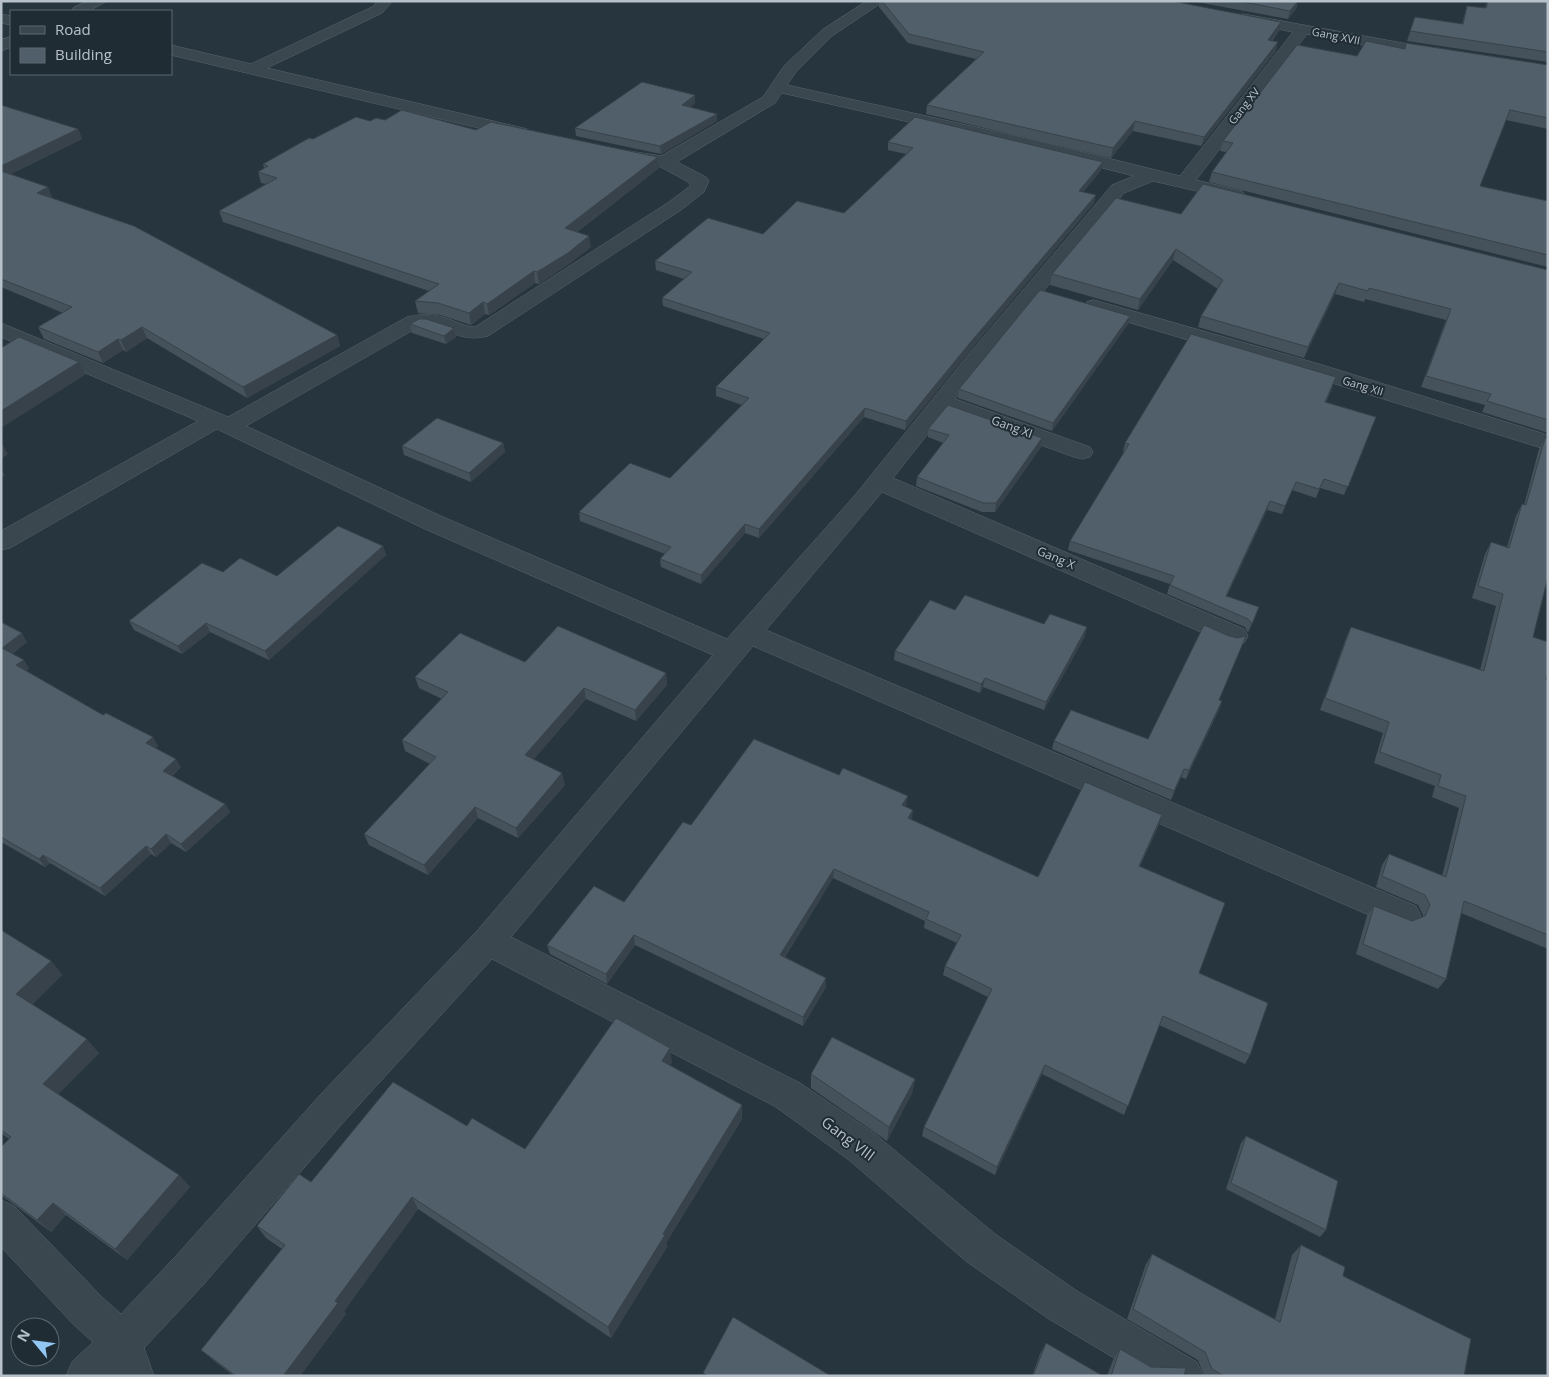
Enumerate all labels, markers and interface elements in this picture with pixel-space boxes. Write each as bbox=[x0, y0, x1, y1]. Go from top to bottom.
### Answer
legend bbox=[10, 10, 172, 75]
text: Road bbox=[55, 19, 91, 39]
street label: Gang XVII bbox=[1311, 23, 1361, 48]
text: Building bbox=[55, 44, 112, 64]
street label: Gang XV bbox=[1225, 84, 1263, 127]
street label: Gang XII bbox=[1341, 372, 1386, 399]
street label: Gang XI bbox=[989, 411, 1035, 442]
street label: Gang X bbox=[1035, 542, 1078, 573]
street label: Gang VIII bbox=[818, 1112, 879, 1165]
north arrow bbox=[10, 1317, 60, 1367]
text: N bbox=[12, 1326, 34, 1345]

